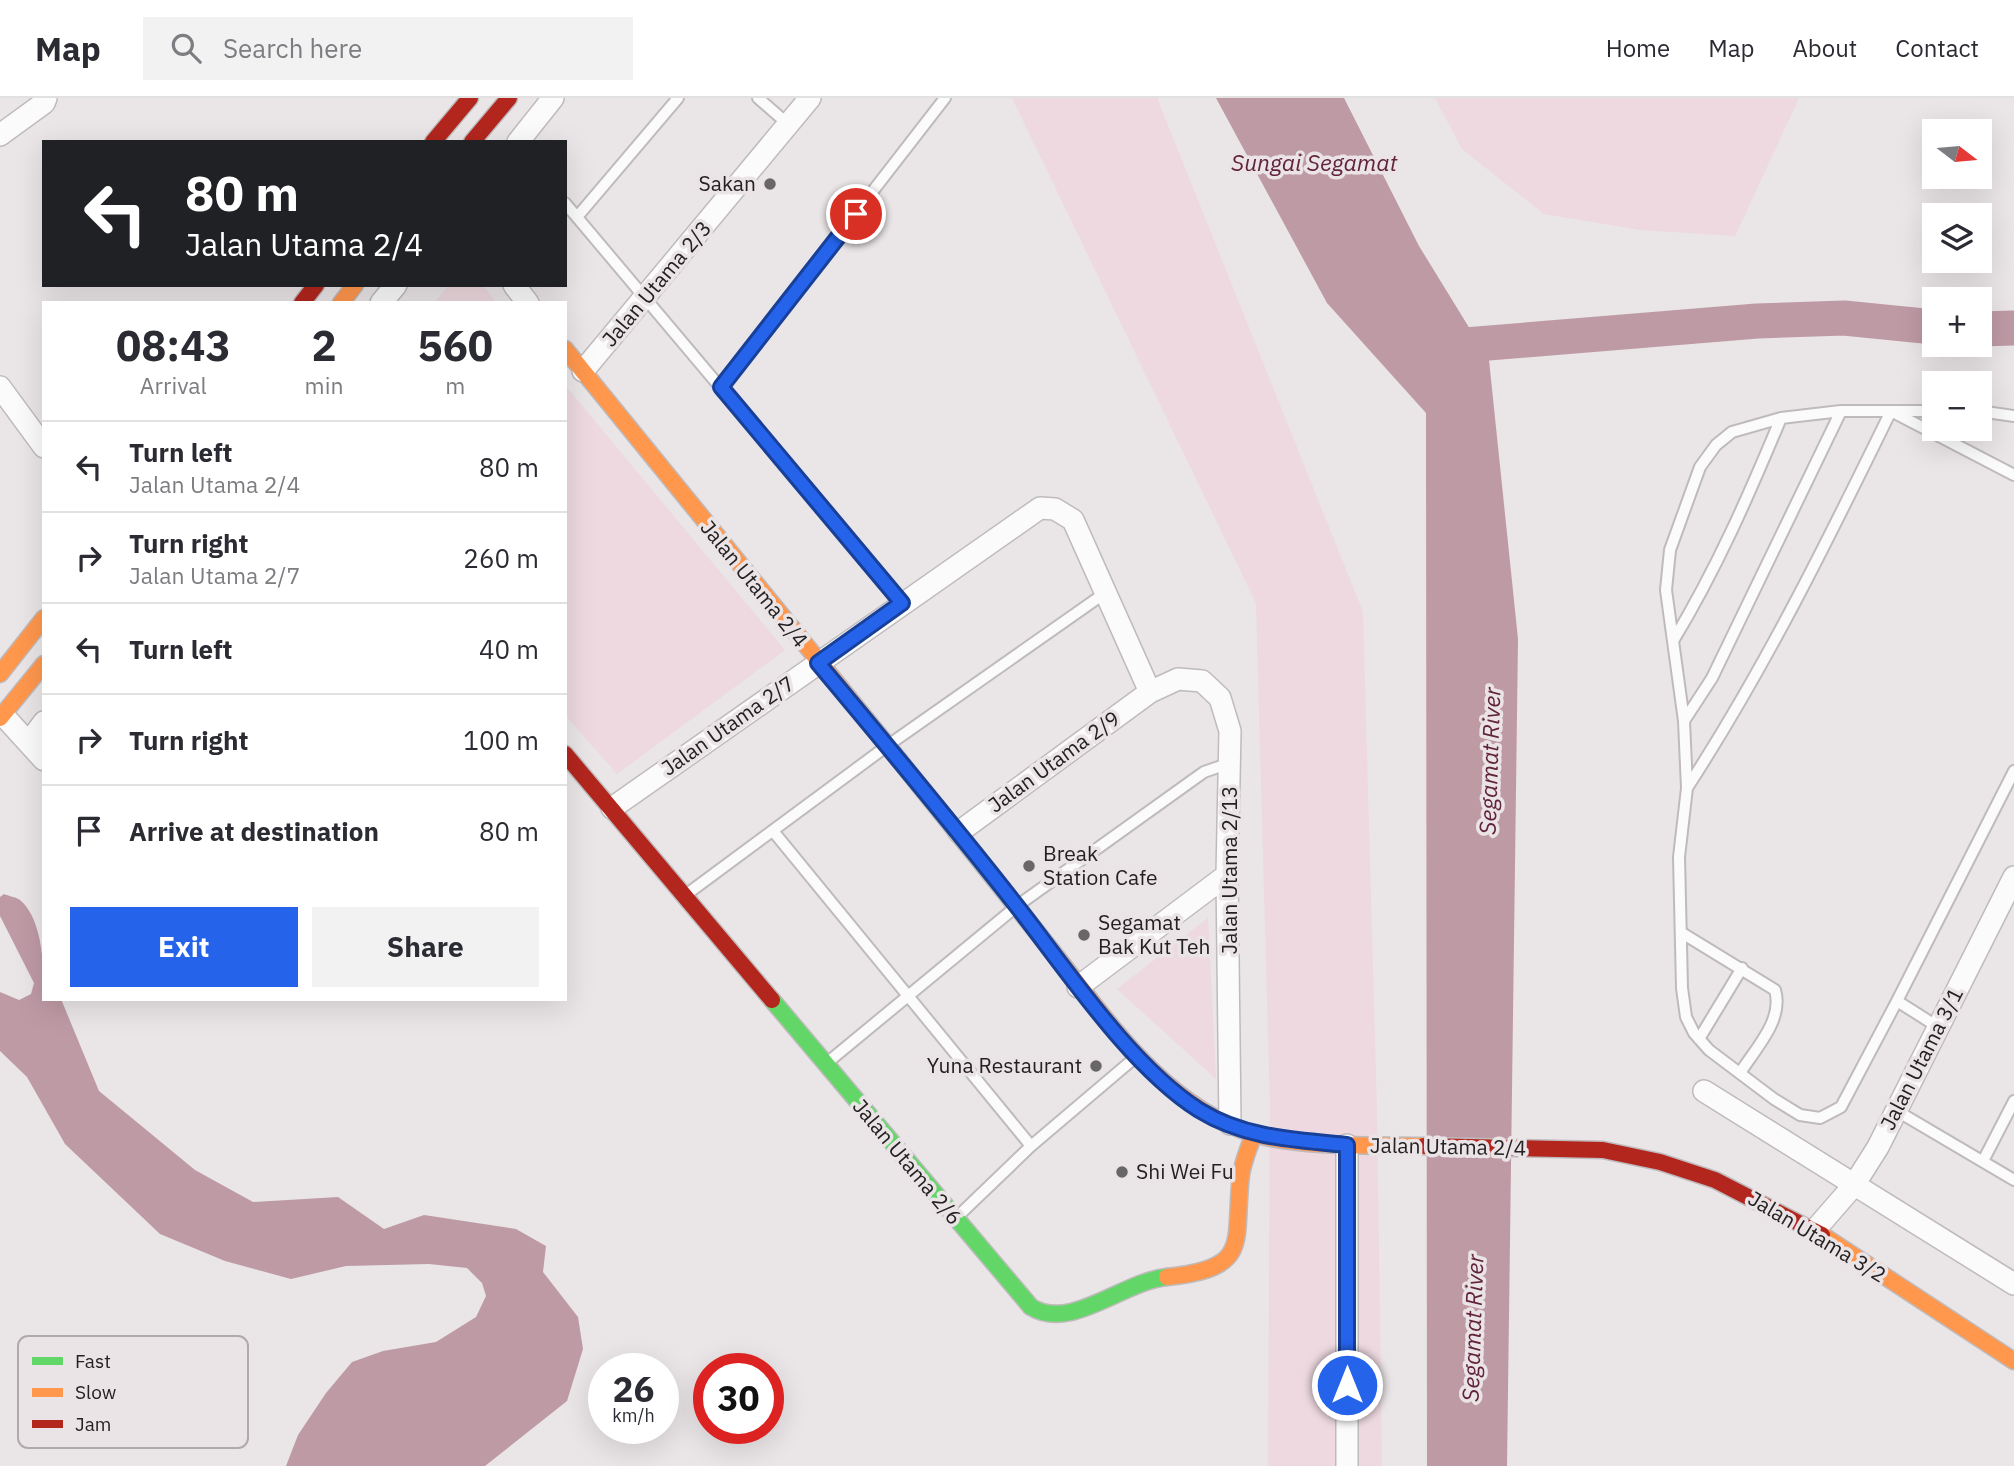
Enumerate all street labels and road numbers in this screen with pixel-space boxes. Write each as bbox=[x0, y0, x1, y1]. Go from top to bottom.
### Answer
street label: Jalan Utama 2/3 bbox=[595, 214, 717, 352]
street label: Jalan Utama 2/4 bbox=[695, 514, 815, 653]
street label: Jalan Utama 2/7 bbox=[655, 669, 799, 781]
street label: Jalan Utama 2/9 bbox=[982, 704, 1125, 818]
street label: Jalan Utama 2/13 bbox=[1215, 786, 1243, 954]
street label: Jalan Utama 3/1 bbox=[1873, 983, 1969, 1135]
street label: Jalan Utama 2/6 bbox=[847, 1092, 969, 1230]
street label: Jalan Utama 2/4 bbox=[1370, 1131, 1526, 1161]
street label: Jalan Utama 3/2 bbox=[1743, 1184, 1892, 1288]

